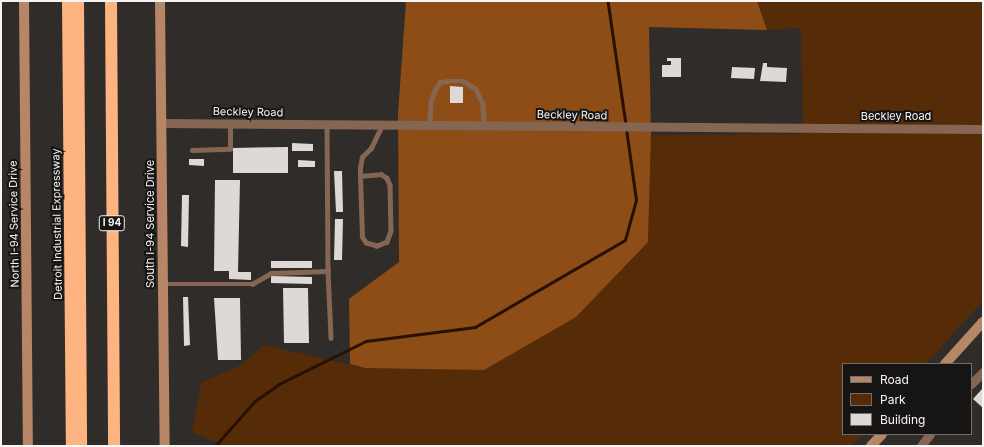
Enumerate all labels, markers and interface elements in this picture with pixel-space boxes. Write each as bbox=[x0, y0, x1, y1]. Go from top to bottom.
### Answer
street label: Beckley Road bbox=[213, 105, 283, 119]
street label: Beckley Road bbox=[537, 108, 607, 122]
street label: Beckley Road bbox=[861, 109, 931, 123]
street label: Detroit Industrial Expressway bbox=[49, 148, 65, 300]
street label: North I-94 Service Drive bbox=[6, 160, 22, 288]
street label: South I-94 Service Drive bbox=[143, 160, 157, 288]
road number: I 94 bbox=[98, 215, 126, 231]
legend bbox=[842, 363, 972, 435]
text: Road bbox=[880, 372, 909, 387]
text: Park bbox=[880, 392, 906, 407]
text: Building bbox=[880, 412, 925, 427]

